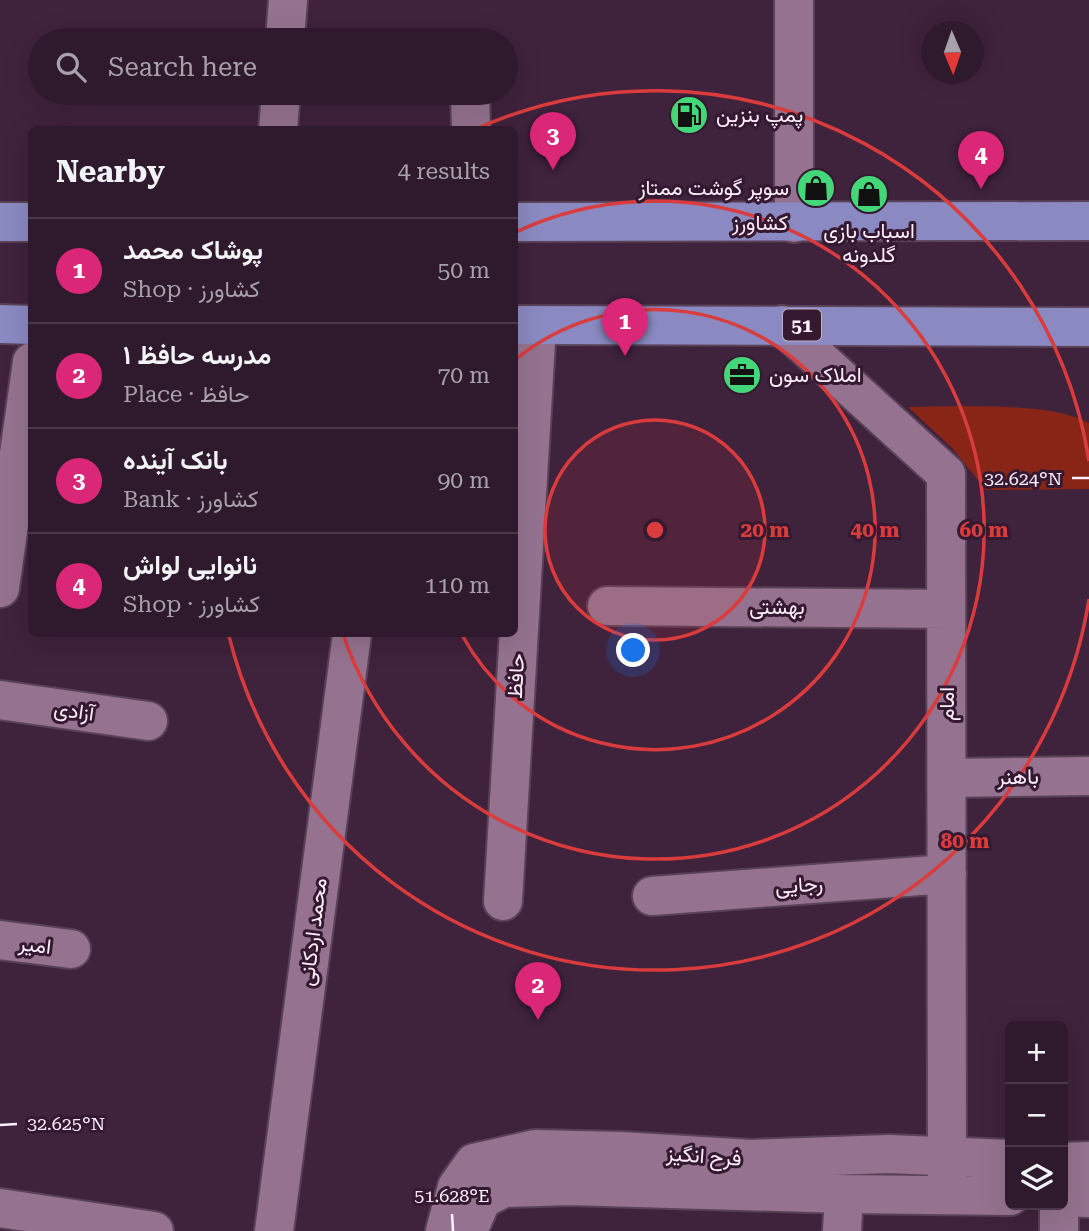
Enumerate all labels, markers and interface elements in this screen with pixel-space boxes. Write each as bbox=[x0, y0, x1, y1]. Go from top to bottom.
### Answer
north arrow bbox=[921, 21, 984, 84]
search box bbox=[28, 28, 518, 105]
icon: search bbox=[52, 48, 90, 86]
text: Search here bbox=[108, 52, 257, 82]
fuel station icon: پمپ بنزین bbox=[668, 94, 710, 136]
place label: پمپ بنزین bbox=[716, 103, 803, 129]
pin: 3 bbox=[530, 112, 576, 170]
pin: 4 bbox=[958, 131, 1004, 189]
text: Nearby bbox=[56, 154, 165, 189]
text: 4 results bbox=[398, 158, 490, 185]
shop icon: سوپر گوشت ممتاز bbox=[795, 167, 837, 209]
shop icon: اسباب بازی گلدونه bbox=[848, 173, 890, 215]
place label: سوپر گوشت ممتاز bbox=[637, 176, 789, 202]
street label: کشاورز bbox=[731, 211, 788, 236]
place label: اسباب بازی گلدونه bbox=[823, 219, 915, 268]
text: پوشاک محمد bbox=[123, 235, 263, 265]
text: 1 bbox=[73, 257, 85, 284]
text: 50 m bbox=[437, 257, 490, 284]
text: Shop · کشاورز bbox=[123, 276, 260, 303]
pin: 1 bbox=[602, 298, 648, 356]
road number: 51 bbox=[783, 310, 821, 340]
text: مدرسه حافظ ۱ bbox=[123, 340, 271, 370]
office icon: املاک سون bbox=[721, 354, 763, 396]
text: 2 bbox=[73, 362, 85, 389]
text: 70 m bbox=[437, 362, 490, 389]
place label: املاک سون bbox=[769, 363, 862, 388]
text: Place · حافظ bbox=[123, 381, 249, 408]
text: بانک آینده bbox=[123, 445, 228, 475]
text: 3 bbox=[73, 467, 85, 494]
text: 90 m bbox=[437, 467, 490, 494]
text: 32.624°N bbox=[984, 468, 1062, 489]
text: Bank · کشاورز bbox=[123, 486, 259, 513]
centre of rings bbox=[643, 518, 667, 542]
text: 20 m bbox=[740, 518, 790, 542]
text: 40 m bbox=[850, 518, 900, 542]
text: 60 m bbox=[959, 518, 1009, 542]
text: نانوایی لواش bbox=[123, 550, 257, 580]
text: 4 bbox=[73, 572, 85, 599]
text: 110 m bbox=[425, 572, 490, 599]
text: Shop · کشاورز bbox=[123, 591, 260, 618]
street label: بهشتی bbox=[749, 595, 805, 620]
your location bbox=[616, 633, 650, 667]
street label: حافظ bbox=[503, 653, 529, 699]
street label: امام bbox=[935, 687, 961, 721]
street label: آزادی bbox=[52, 696, 98, 727]
street label: باهنر bbox=[996, 765, 1039, 790]
text: 80 m bbox=[940, 829, 990, 853]
street label: رجایی bbox=[774, 871, 824, 900]
street label: محمد اردکانی bbox=[294, 877, 333, 988]
street label: امیر bbox=[16, 931, 53, 960]
pin: 2 bbox=[515, 962, 561, 1020]
map controls bbox=[1005, 1021, 1068, 1210]
button: + bbox=[1005, 1021, 1068, 1084]
button: − bbox=[1005, 1084, 1068, 1147]
text: 32.625°N bbox=[27, 1113, 105, 1134]
street label: فرح انگیز bbox=[665, 1141, 742, 1173]
button: layers bbox=[1005, 1147, 1068, 1210]
text: 51.628°E bbox=[414, 1185, 490, 1206]

